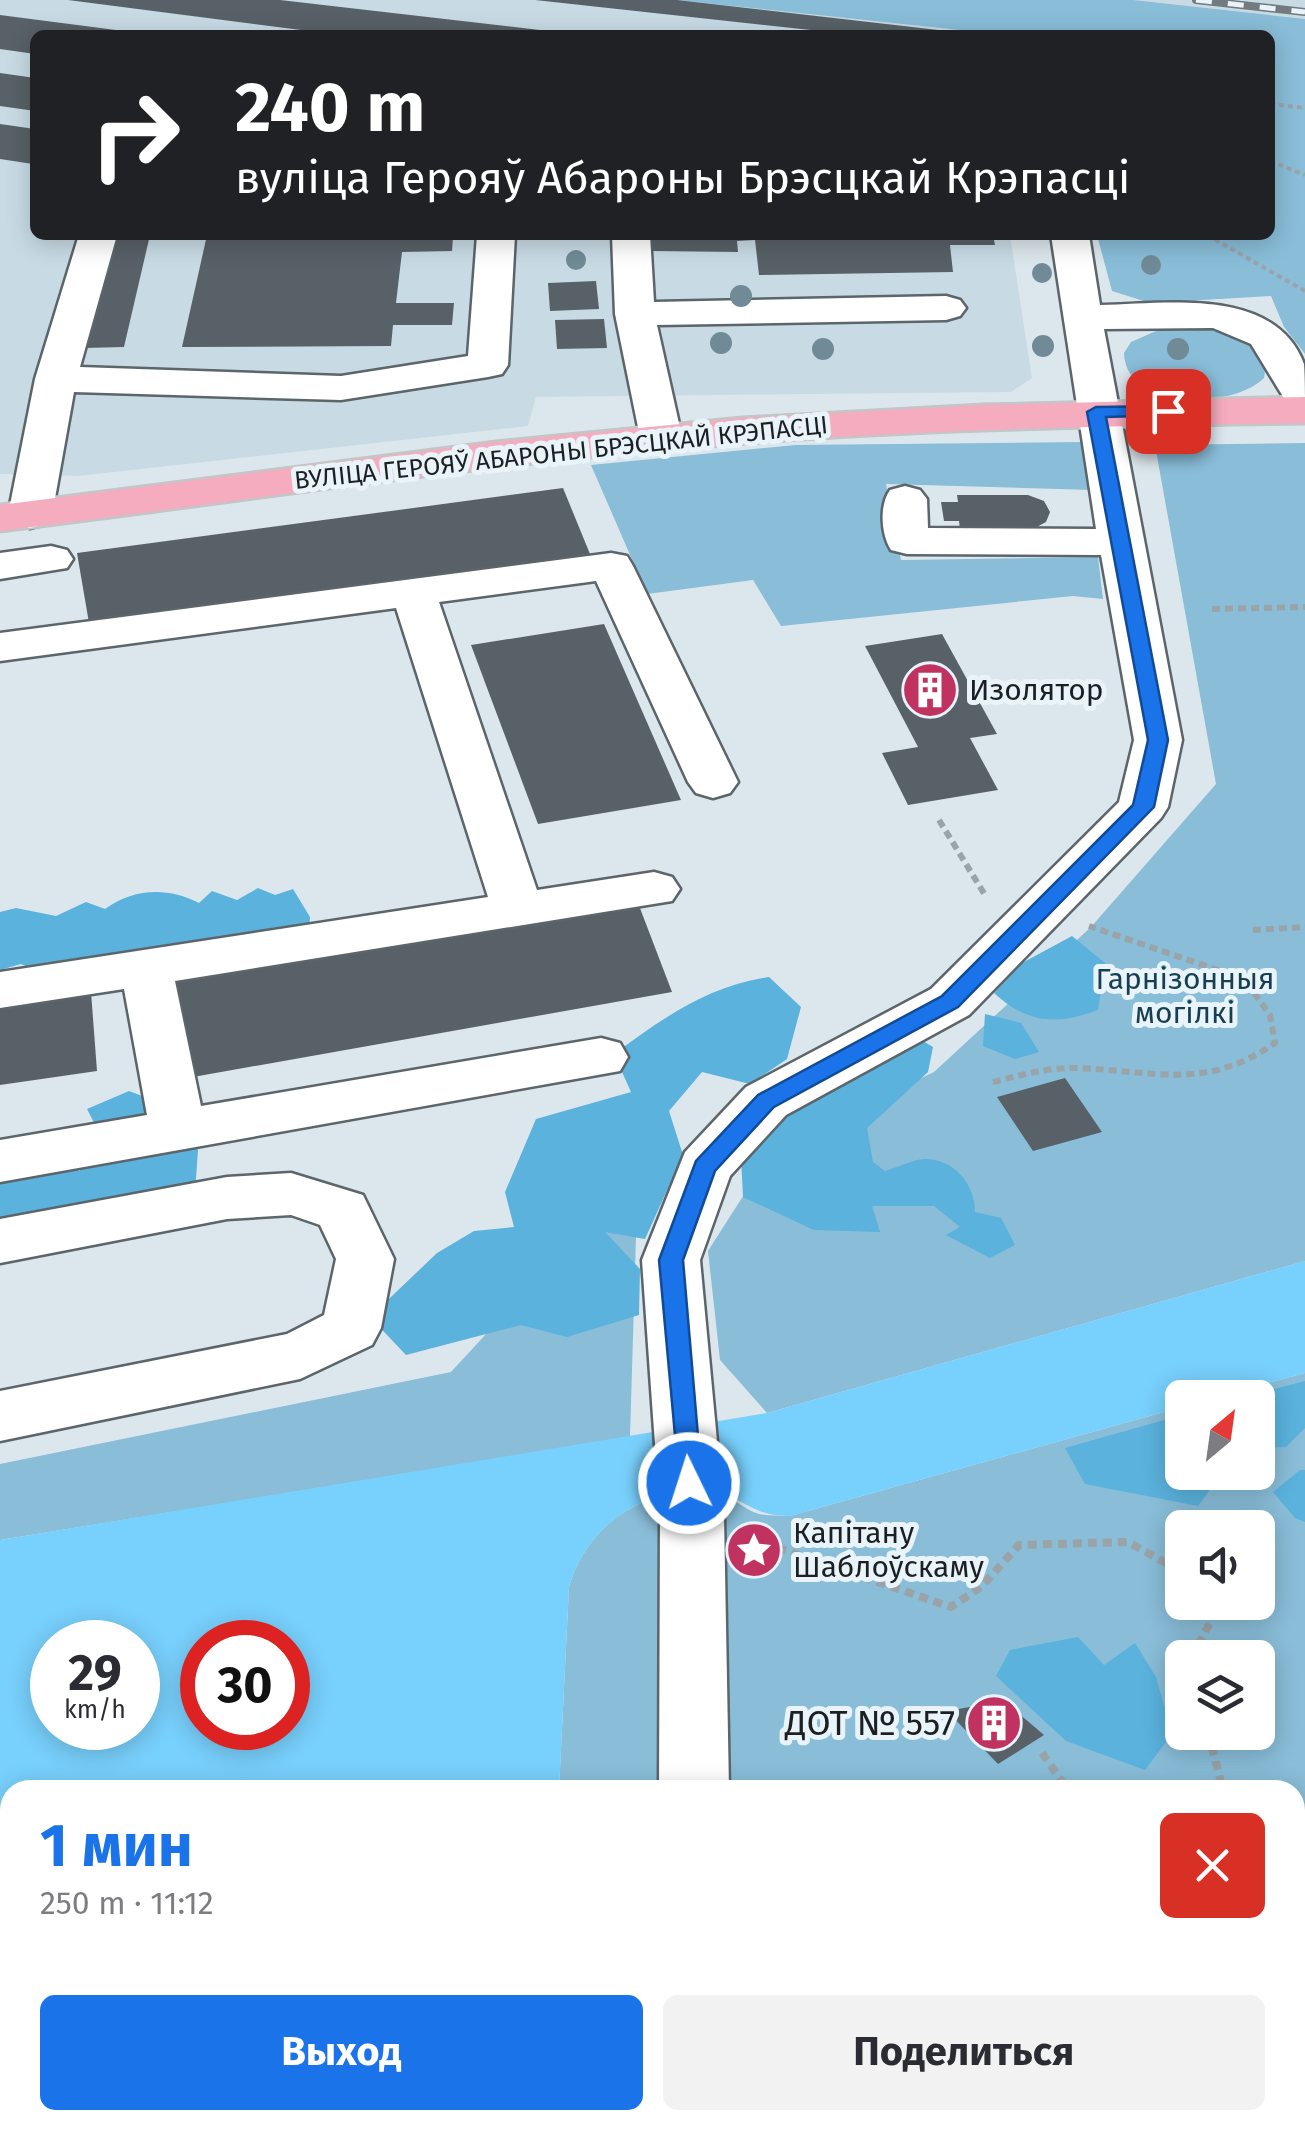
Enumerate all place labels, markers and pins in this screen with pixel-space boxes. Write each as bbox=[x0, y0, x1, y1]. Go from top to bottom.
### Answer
pin bbox=[1126, 369, 1211, 454]
building icon: Изолятор bbox=[900, 660, 960, 720]
place label: Изолятор bbox=[969, 672, 1104, 708]
place label: Капітану Шаблоўскаму bbox=[793, 1515, 984, 1585]
place icon: Капітану Шаблоўскаму bbox=[724, 1520, 784, 1580]
building icon: ДОТ № 557 bbox=[964, 1693, 1024, 1753]
place label: ДОТ № 557 bbox=[784, 1702, 955, 1744]

